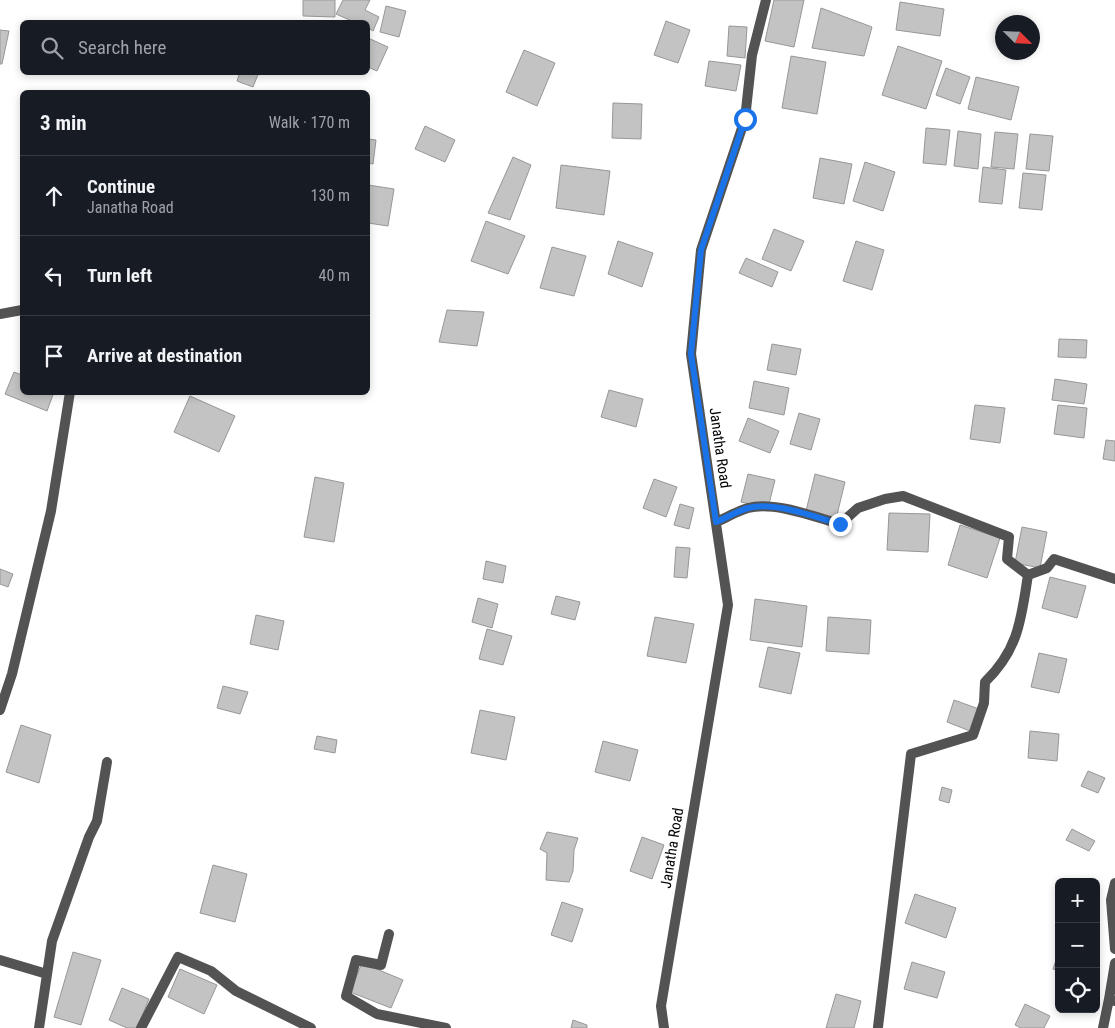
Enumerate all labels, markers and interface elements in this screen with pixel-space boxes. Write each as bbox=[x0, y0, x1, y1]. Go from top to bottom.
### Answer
north arrow bbox=[995, 15, 1040, 60]
search box bbox=[20, 20, 370, 75]
icon: search bbox=[38, 34, 66, 62]
text: Search here bbox=[78, 36, 166, 59]
route start bbox=[734, 108, 757, 131]
text: 3 min bbox=[40, 111, 87, 135]
text: Walk · 170 m bbox=[269, 113, 350, 132]
text: Continue bbox=[87, 175, 155, 198]
icon: ahead bbox=[40, 182, 68, 210]
text: 130 m bbox=[311, 186, 350, 205]
text: Janatha Road bbox=[87, 198, 174, 217]
icon: left bbox=[40, 262, 68, 290]
text: Turn left bbox=[87, 264, 152, 287]
text: 40 m bbox=[318, 266, 350, 285]
icon: arrive bbox=[40, 342, 68, 370]
text: Arrive at destination bbox=[87, 344, 242, 367]
street label: Janatha Road bbox=[705, 406, 735, 490]
route end bbox=[829, 513, 852, 536]
street label: Janatha Road bbox=[657, 806, 687, 890]
map controls bbox=[1055, 878, 1100, 1013]
button: + bbox=[1055, 878, 1100, 923]
button: − bbox=[1055, 923, 1100, 968]
button: locate bbox=[1055, 968, 1100, 1013]

